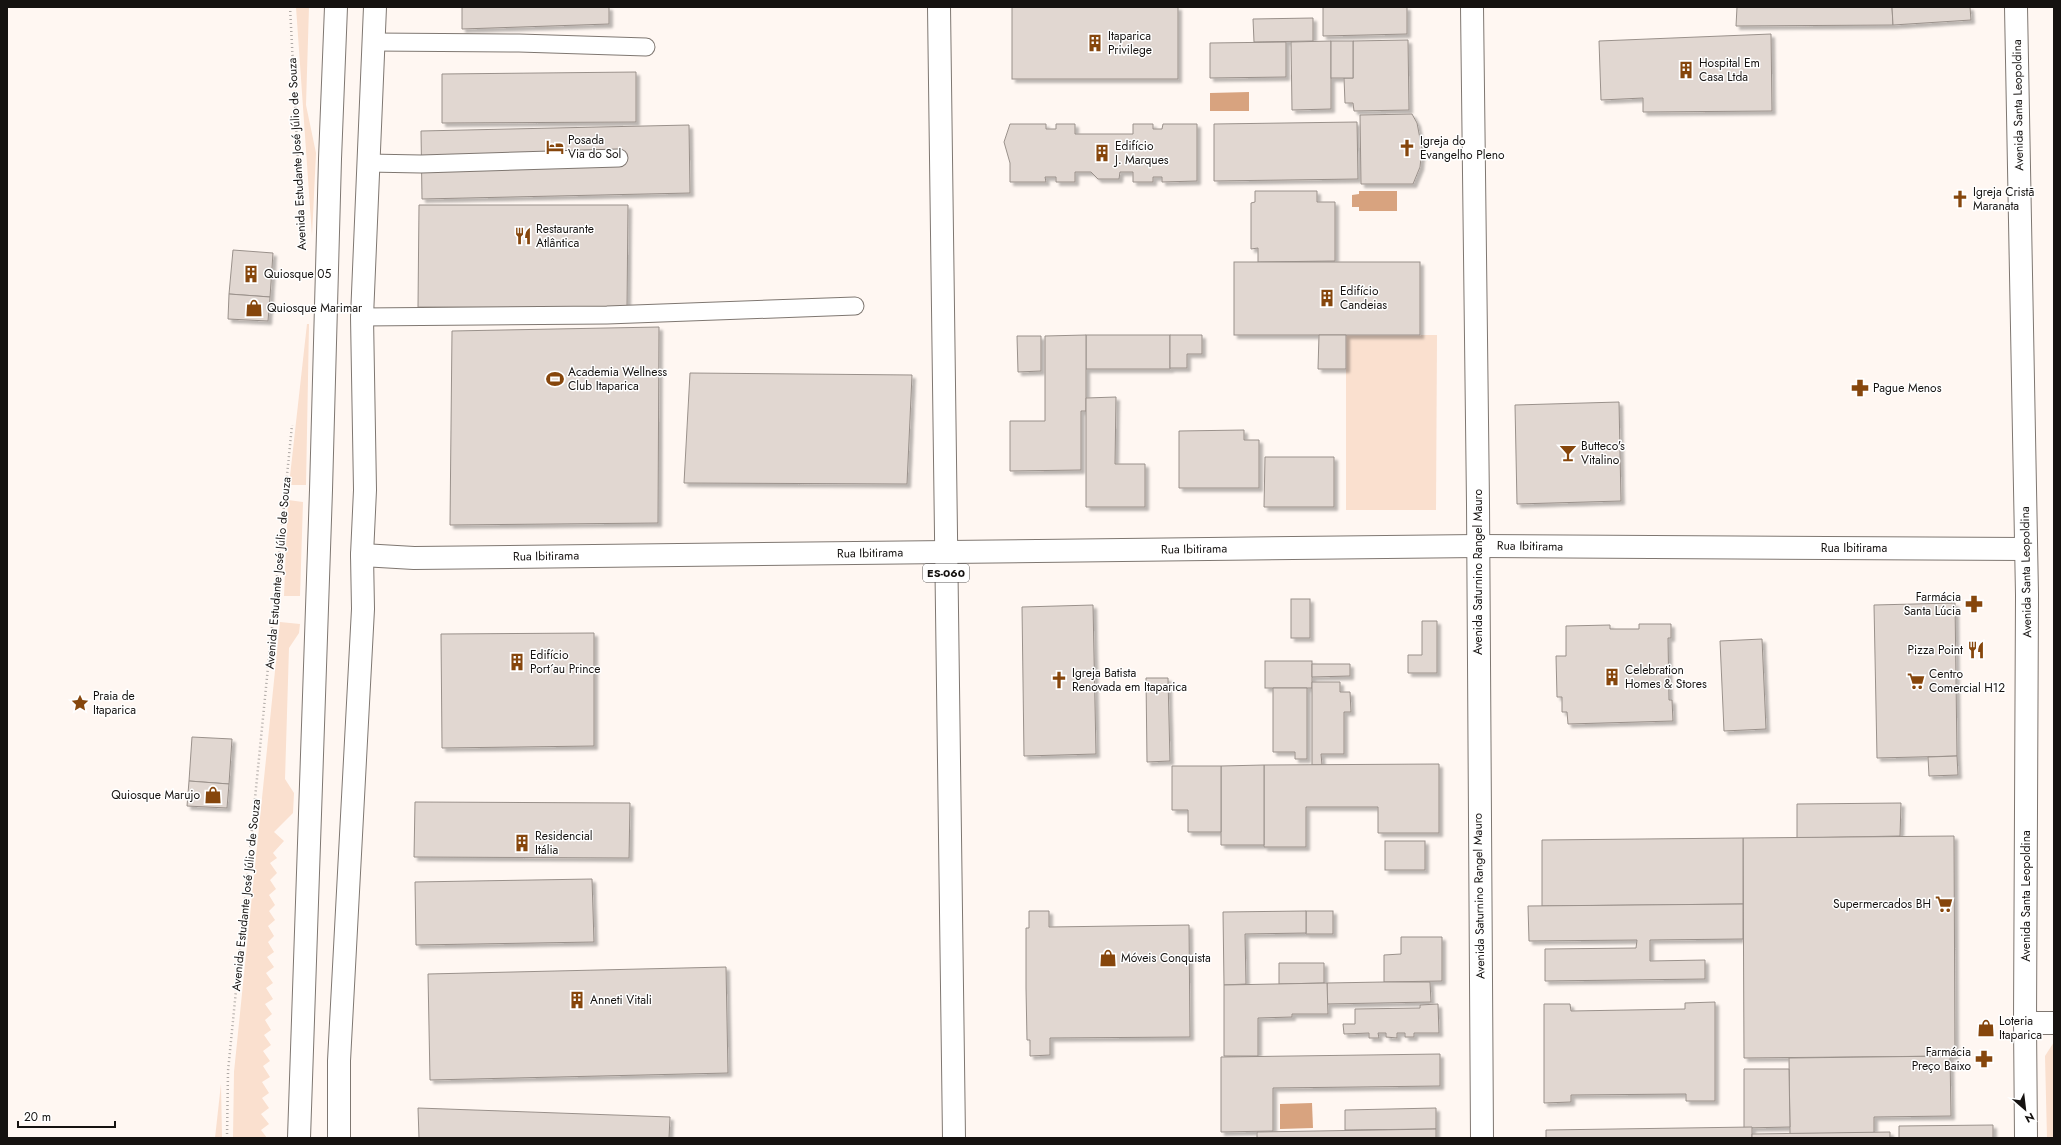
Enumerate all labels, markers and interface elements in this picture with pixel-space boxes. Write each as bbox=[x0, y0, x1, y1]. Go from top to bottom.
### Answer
place label: Itaparica Privilege bbox=[1108, 27, 1152, 59]
building icon: Itaparica Privilege bbox=[1085, 33, 1105, 53]
street label: Avenida Santa Leopoldina bbox=[2008, 39, 2028, 171]
place label: Hospital Em Casa Ltda bbox=[1699, 54, 1760, 86]
street label: Avenida Estudante José Júlio de Souza bbox=[283, 57, 311, 251]
building icon: Hospital Em Casa Ltda bbox=[1676, 60, 1696, 80]
place label: Posada Via do Sol bbox=[568, 131, 621, 163]
place label: Igreja do Evangelho Pleno bbox=[1420, 132, 1505, 164]
hotel icon: Posada Via do Sol bbox=[545, 137, 565, 157]
place label: Edifício J. Marques bbox=[1113, 137, 1169, 169]
church icon: Igreja do Evangelho Pleno bbox=[1397, 138, 1417, 158]
building icon: Edifício J. Marques bbox=[1092, 143, 1112, 163]
place label: Igreja Cristã Maranata bbox=[1973, 183, 2034, 215]
church icon: Igreja Cristã Maranata bbox=[1950, 189, 1970, 209]
place label: Restaurante Atlântica bbox=[536, 220, 594, 252]
restaurant icon: Restaurante Atlântica bbox=[513, 226, 533, 246]
building icon: Quiosque 05 bbox=[241, 264, 261, 284]
place label: Quiosque 05 bbox=[264, 265, 331, 283]
place label: Edifício Candeias bbox=[1340, 282, 1387, 314]
building icon: Edifício Candeias bbox=[1317, 288, 1337, 308]
shop icon: Quiosque Marimar bbox=[244, 298, 264, 318]
place label: Quiosque Marimar bbox=[267, 299, 363, 317]
place label: Academia Wellness Club Itaparica bbox=[568, 363, 667, 395]
sports icon: Academia Wellness Club Itaparica bbox=[545, 369, 565, 389]
pharmacy icon: Pague Menos bbox=[1850, 378, 1870, 398]
place label: Pague Menos bbox=[1873, 379, 1942, 397]
place label: Butteco's Vitalino bbox=[1581, 437, 1625, 469]
bar icon: Butteco's Vitalino bbox=[1558, 443, 1578, 463]
street label: Avenida Estudante José Júlio de Souza bbox=[261, 476, 295, 670]
street label: Avenida Saturnino Rangel Mauro bbox=[1469, 488, 1487, 655]
street label: Avenida Santa Leopoldina bbox=[2016, 506, 2036, 638]
street label: Rua Ibitirama bbox=[1497, 536, 1564, 556]
street label: Rua Ibitirama bbox=[1161, 539, 1228, 559]
street label: Rua Ibitirama bbox=[1821, 539, 1887, 557]
street label: Rua Ibitirama bbox=[837, 543, 904, 563]
street label: Rua Ibitirama bbox=[513, 546, 580, 566]
road number: ES-060 bbox=[923, 564, 969, 582]
place label: Farmácia Santa Lúcia bbox=[1904, 588, 1961, 620]
pharmacy icon: Farmácia Santa Lúcia bbox=[1964, 594, 1984, 614]
restaurant icon: Pizza Point bbox=[1966, 640, 1986, 660]
place label: Pizza Point bbox=[1907, 641, 1963, 659]
place label: Edifício Port´au Prince bbox=[530, 646, 601, 678]
building icon: Edifício Port´au Prince bbox=[507, 652, 527, 672]
place label: Celebration Homes & Stores bbox=[1625, 661, 1707, 693]
place label: Igreja Batista Renovada em Itaparica bbox=[1072, 664, 1187, 696]
place label: Centro Comercial H12 bbox=[1929, 665, 2005, 697]
building icon: Celebration Homes & Stores bbox=[1602, 667, 1622, 687]
church icon: Igreja Batista Renovada em Itaparica bbox=[1049, 670, 1069, 690]
supermarket icon: Centro Comercial H12 bbox=[1906, 671, 1926, 691]
place label: Praia de Itaparica bbox=[93, 687, 136, 719]
place icon: Praia de Itaparica bbox=[70, 693, 90, 713]
shop icon: Quiosque Marujo bbox=[203, 785, 223, 805]
place label: Quiosque Marujo bbox=[111, 786, 200, 804]
street label: Avenida Estudante José Júlio de Souza bbox=[227, 798, 265, 992]
street label: Avenida Saturnino Rangel Mauro bbox=[1469, 812, 1489, 979]
place label: Residencial Itália bbox=[535, 827, 593, 859]
street label: Avenida Santa Leopoldina bbox=[2017, 830, 2035, 962]
building icon: Residencial Itália bbox=[512, 833, 532, 853]
supermarket icon: Supermercados BH bbox=[1934, 894, 1954, 914]
place label: Supermercados BH bbox=[1833, 895, 1931, 913]
shop icon: Móveis Conquista bbox=[1098, 948, 1118, 968]
place label: Móveis Conquista bbox=[1121, 949, 1211, 967]
building icon: Anneti Vitali bbox=[567, 990, 587, 1010]
place label: Anneti Vitali bbox=[590, 991, 652, 1009]
place label: Loteria Itaparica bbox=[1999, 1012, 2042, 1044]
shop icon: Loteria Itaparica bbox=[1976, 1018, 1996, 1038]
place label: Farmácia Preço Baixo bbox=[1912, 1043, 1971, 1075]
pharmacy icon: Farmácia Preço Baixo bbox=[1974, 1049, 1994, 1069]
north arrow bbox=[2005, 1089, 2045, 1129]
scale bar bbox=[18, 1103, 115, 1129]
text: 20 m bbox=[24, 1108, 51, 1126]
text: N bbox=[2022, 1109, 2037, 1127]

